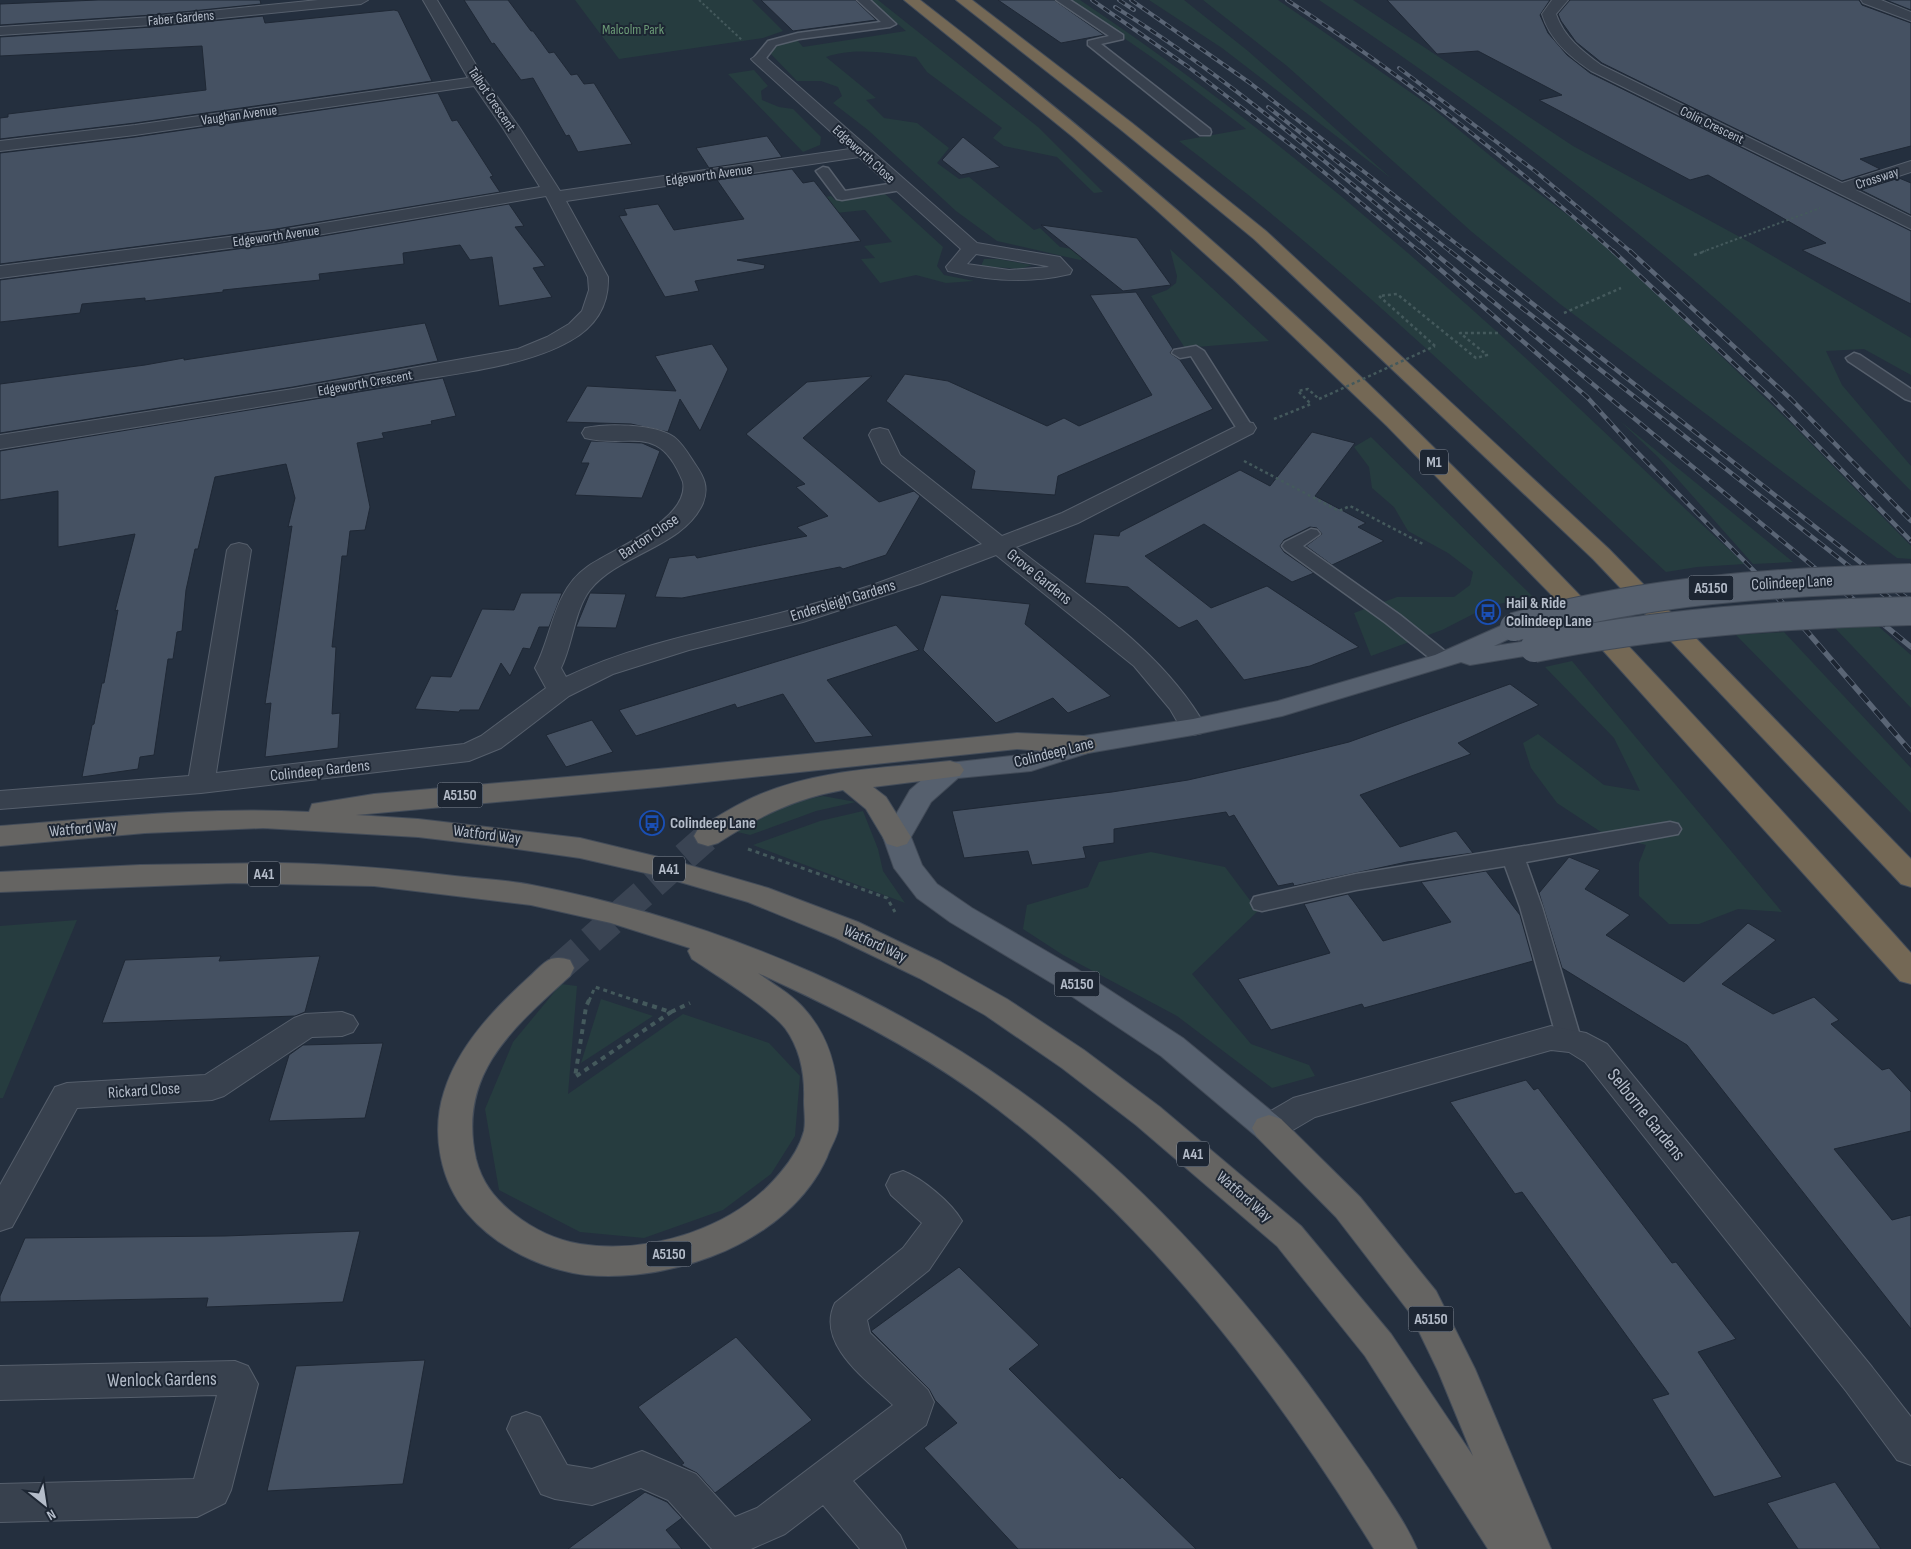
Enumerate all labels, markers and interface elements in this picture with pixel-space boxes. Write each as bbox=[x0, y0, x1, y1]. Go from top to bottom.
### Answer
street label: Faber Gardens bbox=[147, 7, 215, 29]
park label: Malcolm Park bbox=[602, 21, 665, 38]
street label: Talbot Crescent bbox=[464, 64, 520, 134]
street label: Vaughan Avenue bbox=[200, 101, 278, 129]
street label: Colin Crescent bbox=[1677, 102, 1747, 148]
street label: Edgeworth Close bbox=[829, 121, 899, 187]
street label: Edgeworth Avenue bbox=[665, 161, 753, 189]
street label: Crossway bbox=[1853, 163, 1901, 193]
street label: Edgeworth Avenue bbox=[232, 222, 320, 250]
street label: Edgeworth Crescent bbox=[316, 366, 414, 400]
road number: M1 bbox=[1420, 450, 1448, 474]
street label: Barton Close bbox=[615, 510, 683, 564]
street label: Grove Gardens bbox=[1003, 545, 1075, 609]
street label: Colindeep Lane bbox=[1751, 571, 1833, 595]
street label: Endersleigh Gardens bbox=[788, 576, 898, 626]
road number: A5150 bbox=[1688, 576, 1734, 600]
place label: Hail & Ride Colindeep Lane bbox=[1506, 594, 1592, 631]
bus stop icon: Hail & Ride Colindeep Lane bbox=[1475, 599, 1501, 625]
street label: Colindeep Lane bbox=[1012, 734, 1096, 772]
street label: Colindeep Gardens bbox=[269, 756, 371, 786]
road number: A5150 bbox=[438, 782, 482, 808]
bus stop icon: Colindeep Lane bbox=[639, 810, 665, 836]
place label: Colindeep Lane bbox=[670, 814, 756, 833]
street label: Watford Way bbox=[48, 817, 118, 841]
street label: Watford Way bbox=[452, 821, 522, 849]
road number: A41 bbox=[653, 856, 685, 882]
road number: A41 bbox=[248, 862, 280, 886]
street label: Watford Way bbox=[840, 921, 910, 967]
road number: A5150 bbox=[1054, 972, 1100, 996]
street label: Selborne Gardens bbox=[1602, 1064, 1690, 1166]
street label: Rickard Close bbox=[107, 1079, 181, 1103]
road number: A41 bbox=[1177, 1142, 1209, 1166]
street label: Watford Way bbox=[1212, 1168, 1276, 1226]
road number: A5150 bbox=[646, 1242, 692, 1266]
road number: A5150 bbox=[1408, 1306, 1454, 1332]
street label: Wenlock Gardens bbox=[107, 1368, 217, 1392]
north arrow bbox=[20, 1479, 70, 1529]
text: N bbox=[44, 1506, 59, 1524]

